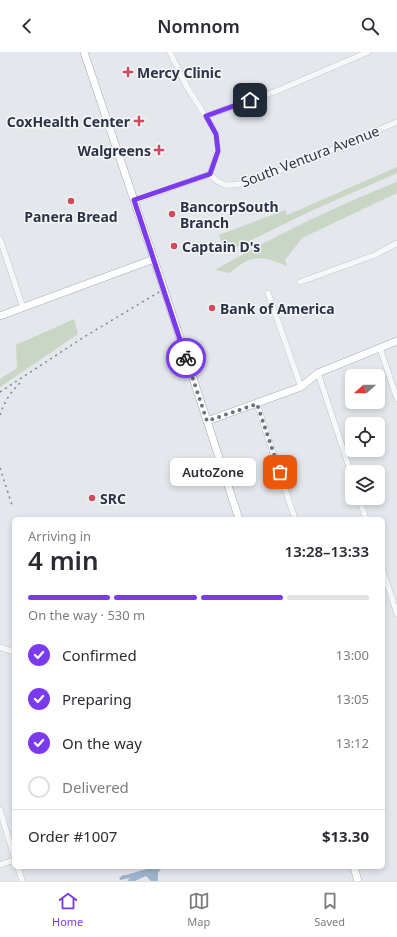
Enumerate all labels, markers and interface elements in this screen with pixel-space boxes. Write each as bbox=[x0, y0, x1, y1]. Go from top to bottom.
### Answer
text: Nomnom bbox=[157, 14, 240, 38]
icon: back bbox=[16, 15, 38, 37]
icon: search bbox=[359, 15, 381, 37]
place label: Mercy Clinic bbox=[137, 63, 221, 82]
marker: Mercy Clinic bbox=[122, 66, 134, 78]
pin bbox=[233, 83, 267, 117]
icon: home bbox=[239, 89, 261, 111]
place label: CoxHealth Center bbox=[7, 112, 131, 131]
marker: CoxHealth Center bbox=[133, 115, 145, 127]
street label: South Ventura Avenue bbox=[238, 121, 382, 191]
place label: Walgreens bbox=[78, 141, 151, 160]
marker: Walgreens bbox=[154, 145, 164, 155]
marker: Panera Bread bbox=[66, 196, 76, 206]
place label: BancorpSouth Branch bbox=[180, 197, 279, 232]
place label: Panera Bread bbox=[24, 207, 118, 226]
marker: BancorpSouth Branch bbox=[167, 209, 177, 219]
place label: Captain D's bbox=[182, 237, 260, 256]
marker: Captain D's bbox=[169, 241, 179, 251]
place label: Bank of America bbox=[220, 299, 335, 318]
marker: Bank of America bbox=[207, 303, 217, 313]
courier bbox=[166, 338, 206, 378]
icon: bike bbox=[175, 347, 197, 369]
north arrow bbox=[345, 369, 385, 409]
map controls bbox=[345, 369, 385, 505]
button: locate bbox=[345, 417, 385, 457]
pin bbox=[263, 455, 297, 489]
callout: AutoZone bbox=[170, 458, 256, 486]
icon: bag bbox=[269, 461, 291, 483]
text: AutoZone bbox=[182, 463, 244, 481]
button: layers bbox=[345, 465, 385, 505]
place label: SRC bbox=[100, 489, 126, 508]
marker: SRC bbox=[87, 493, 97, 503]
text: Arriving in bbox=[28, 527, 91, 545]
text: 13:28–13:33 bbox=[285, 541, 369, 561]
text: 4 min bbox=[28, 542, 99, 578]
text: On the way · 530 m bbox=[28, 606, 145, 624]
icon: check bbox=[28, 644, 50, 666]
text: Confirmed bbox=[62, 645, 137, 665]
text: 13:00 bbox=[336, 646, 369, 664]
icon: check bbox=[28, 688, 50, 710]
text: Preparing bbox=[62, 689, 132, 709]
text: 13:05 bbox=[336, 690, 369, 708]
icon: check bbox=[28, 732, 50, 754]
text: On the way bbox=[62, 733, 142, 753]
text: 13:12 bbox=[336, 734, 369, 752]
text: Delivered bbox=[62, 777, 129, 797]
text: Order #1007 bbox=[28, 826, 117, 846]
text: $13.30 bbox=[322, 826, 369, 846]
tab: Home bbox=[52, 890, 83, 929]
tab: Map bbox=[187, 890, 210, 929]
tab: Saved bbox=[314, 890, 345, 929]

